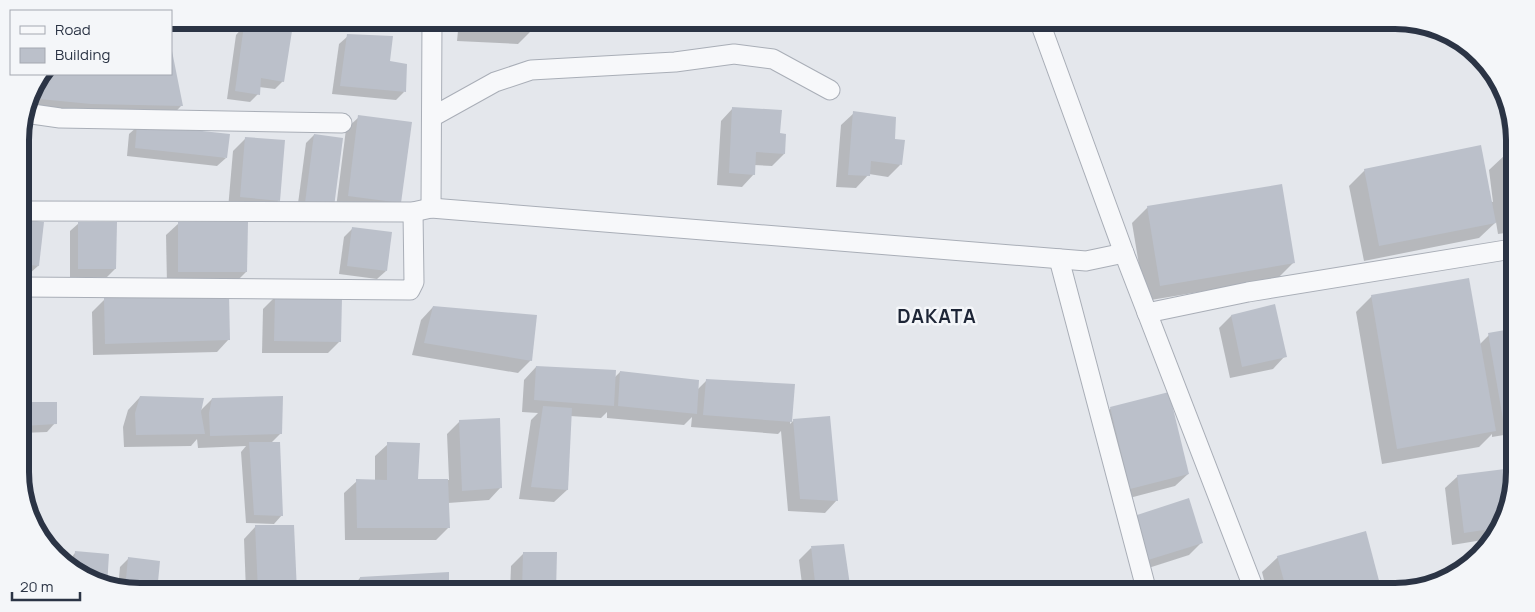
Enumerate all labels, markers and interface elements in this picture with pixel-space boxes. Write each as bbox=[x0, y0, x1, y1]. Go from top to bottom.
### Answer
legend bbox=[10, 10, 172, 75]
text: Road bbox=[55, 19, 91, 40]
text: Building bbox=[55, 44, 110, 65]
district label: DAKATA bbox=[897, 303, 977, 329]
scale bar bbox=[12, 570, 80, 602]
text: 20 m bbox=[20, 576, 53, 597]

